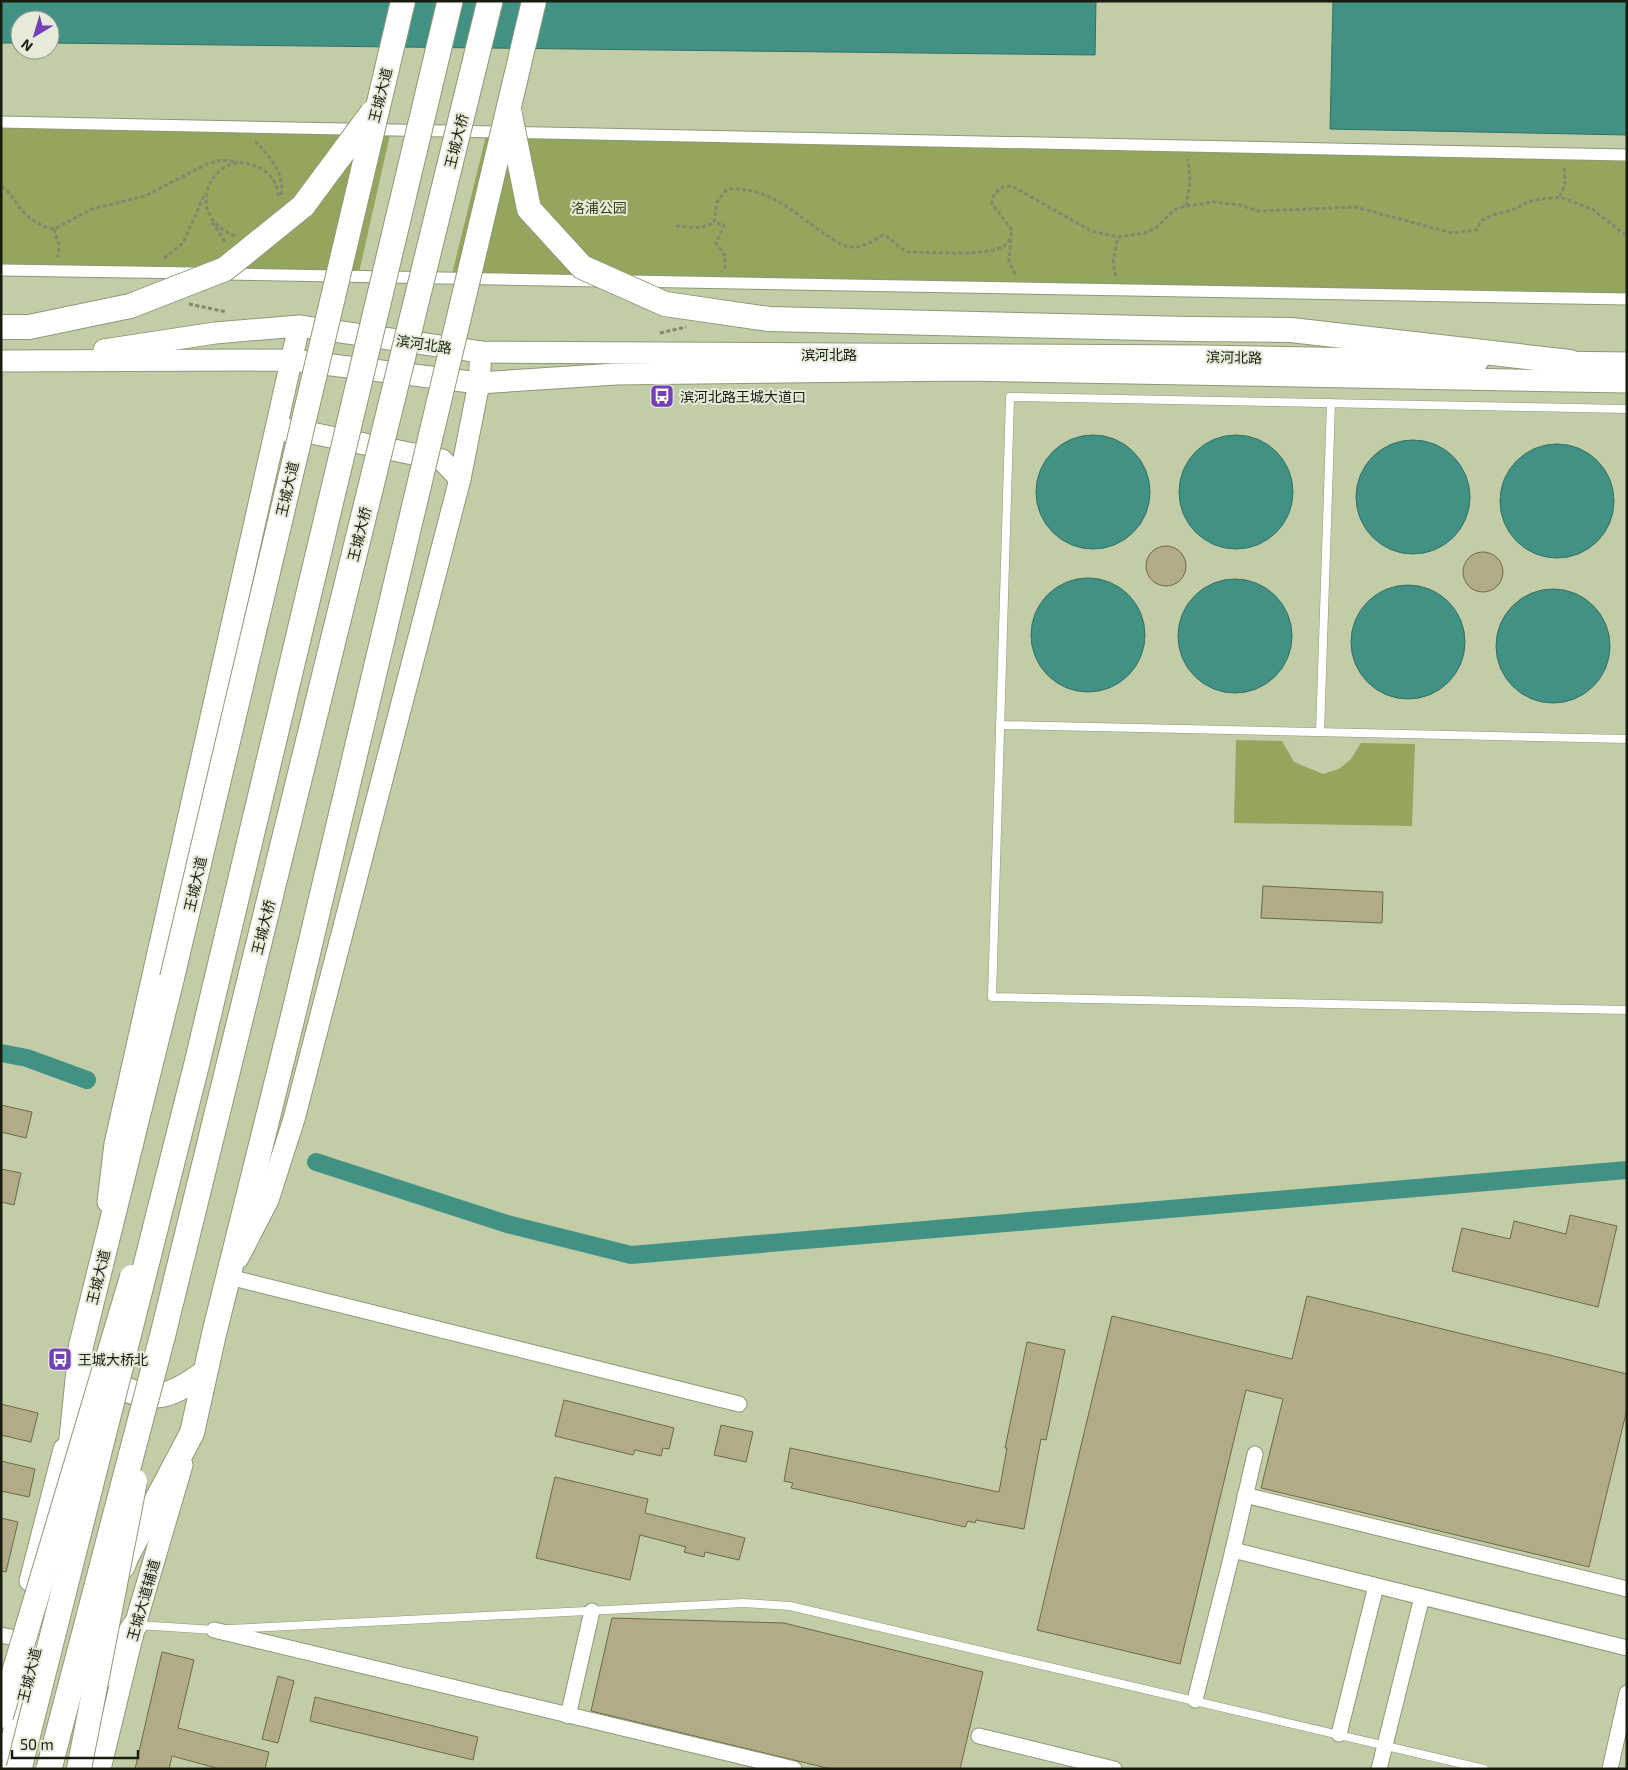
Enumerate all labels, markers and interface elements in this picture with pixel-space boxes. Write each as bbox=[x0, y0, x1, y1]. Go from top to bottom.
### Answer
north arrow bbox=[10, 10, 60, 60]
text: N bbox=[17, 36, 36, 55]
street label: 王城大道 bbox=[365, 66, 395, 124]
street label: 王城大桥 bbox=[441, 112, 471, 170]
park label: 洛浦公园 bbox=[571, 199, 627, 216]
street label: 滨河北路 bbox=[395, 332, 453, 356]
street label: 滨河北路 bbox=[801, 346, 857, 363]
street label: 滨河北路 bbox=[1206, 348, 1262, 366]
bus stop icon: 滨河北路王城大道口 bbox=[649, 383, 675, 409]
place label: 滨河北路王城大道口 bbox=[680, 388, 806, 405]
street label: 王城大道 bbox=[272, 460, 302, 518]
street label: 王城大桥 bbox=[344, 505, 374, 563]
street label: 王城大道 bbox=[180, 855, 210, 913]
street label: 王城大桥 bbox=[248, 898, 278, 956]
street label: 王城大道 bbox=[83, 1248, 113, 1306]
bus stop icon: 王城大桥北 bbox=[47, 1346, 73, 1372]
place label: 王城大桥北 bbox=[78, 1351, 148, 1368]
street label: 王城大道辅道 bbox=[123, 1557, 163, 1643]
street label: 王城大道 bbox=[14, 1646, 44, 1704]
scale bar bbox=[12, 1728, 139, 1760]
text: 50 m bbox=[20, 1735, 54, 1753]

